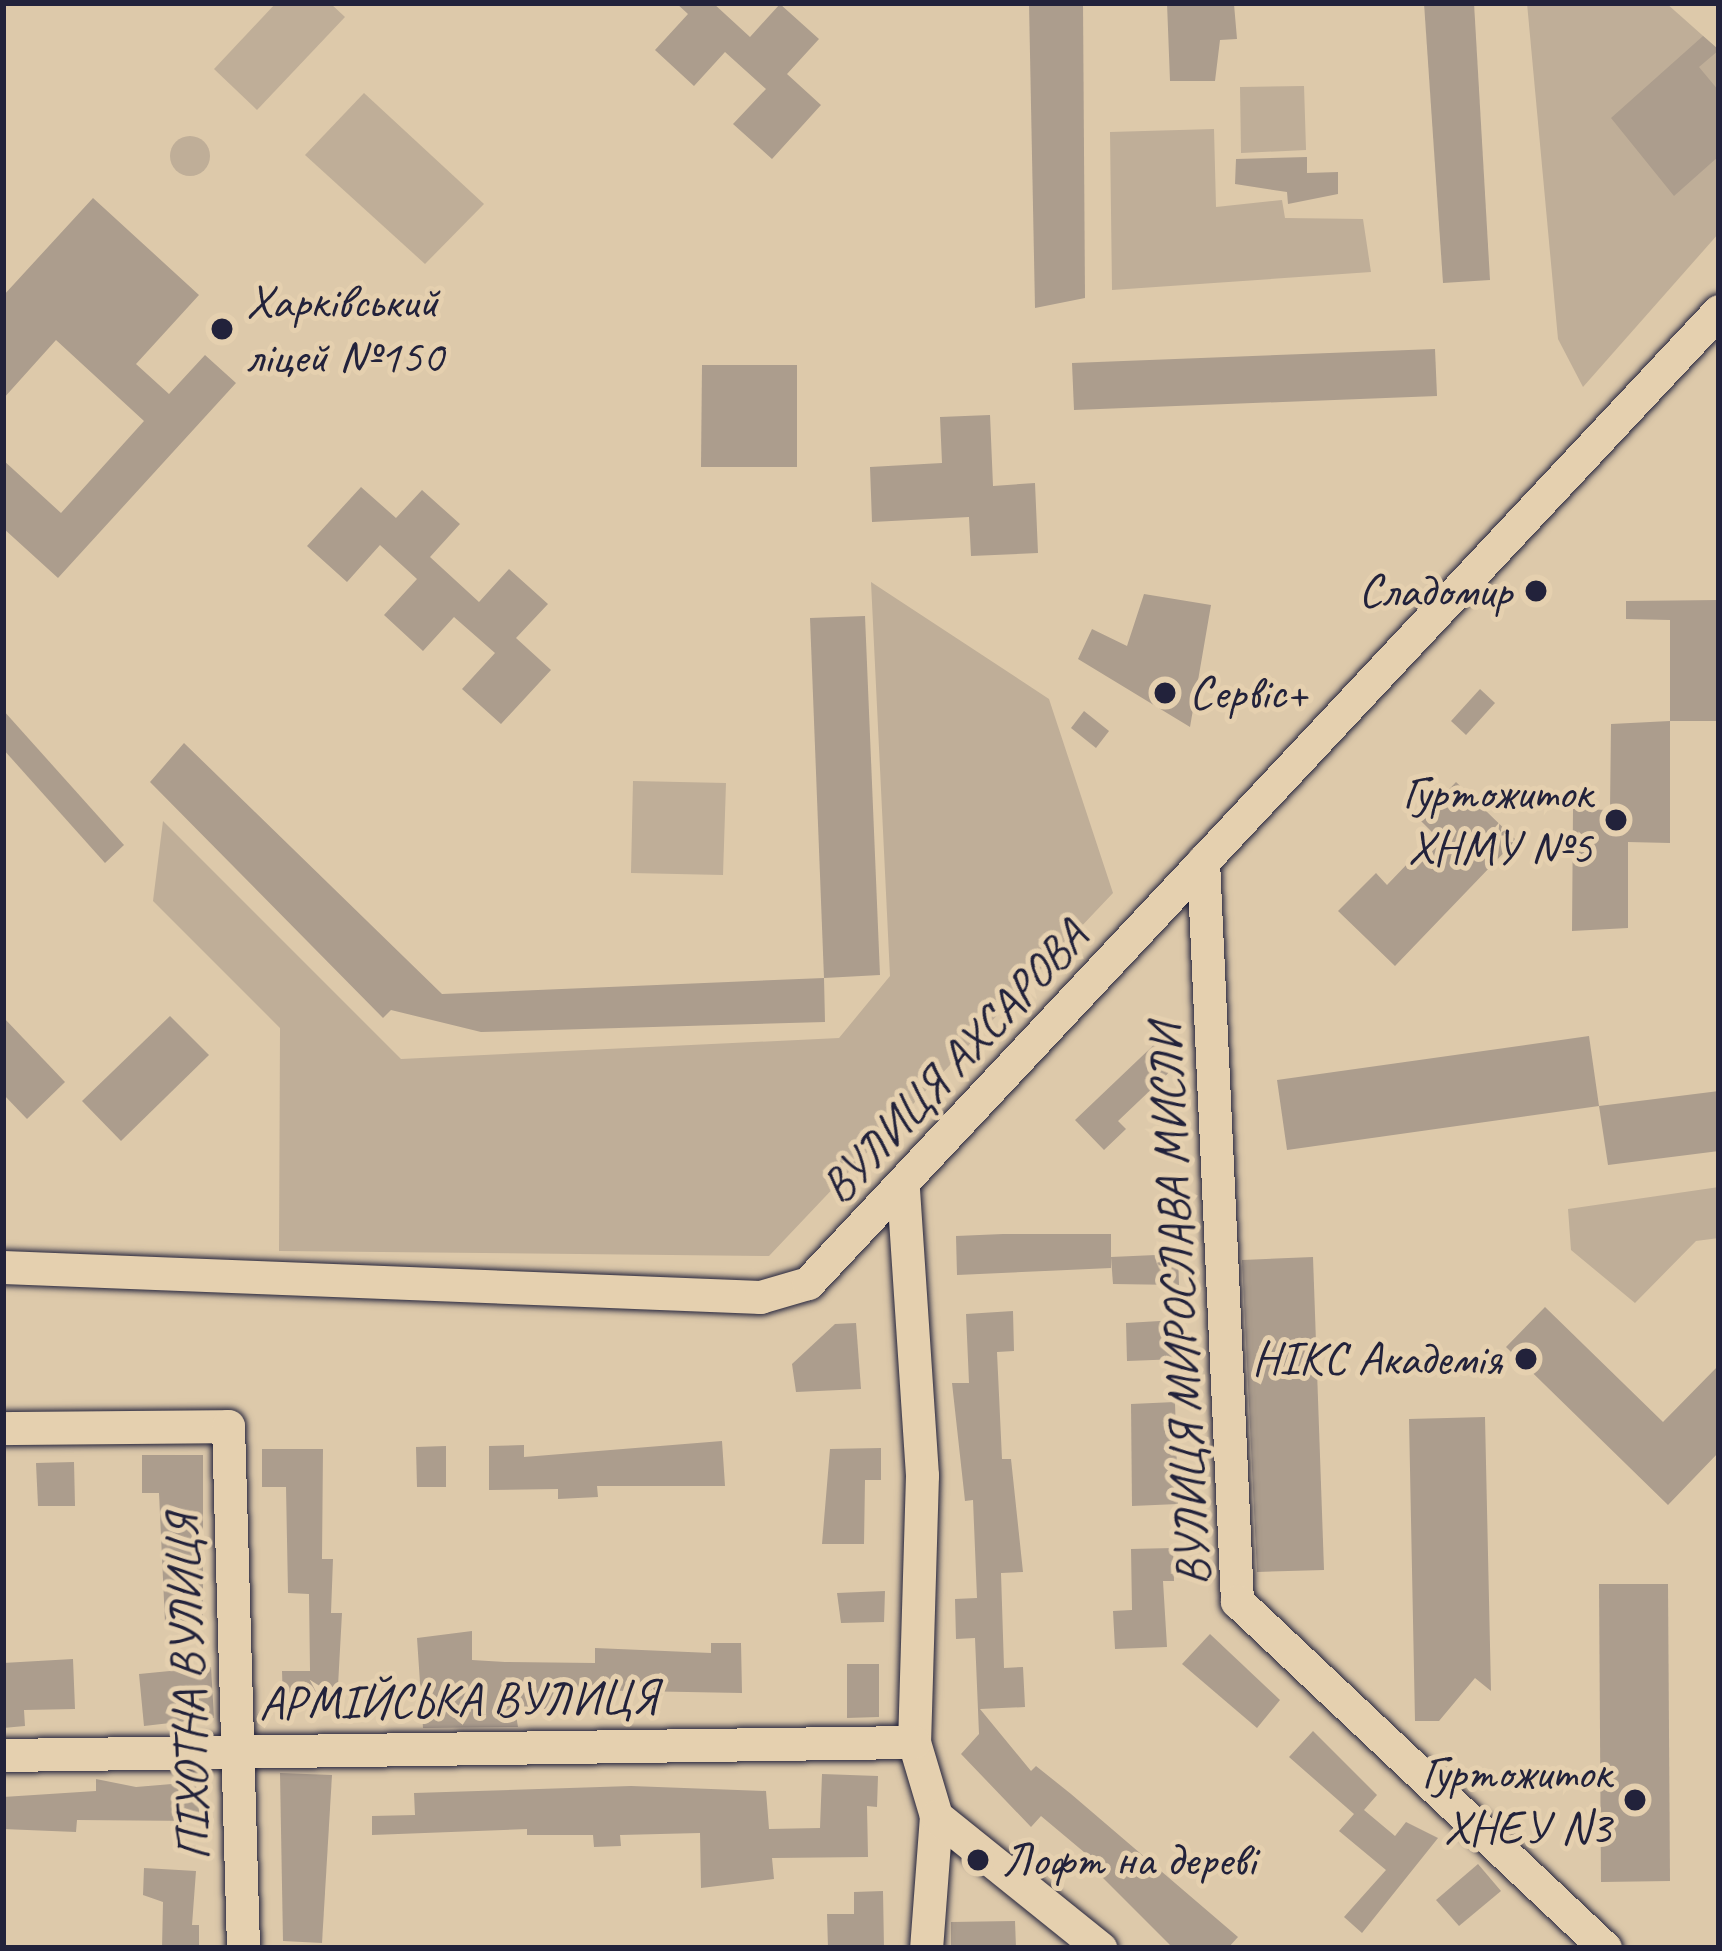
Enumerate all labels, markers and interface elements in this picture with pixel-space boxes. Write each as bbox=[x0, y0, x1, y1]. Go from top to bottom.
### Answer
place label: Харківський ліцей №150 bbox=[246, 272, 443, 385]
marker: Харківський ліцей №150 bbox=[209, 316, 235, 342]
place label: Сладомир bbox=[1358, 562, 1512, 620]
marker: Сладомир bbox=[1523, 578, 1549, 604]
place label: Сервіс+ bbox=[1189, 664, 1307, 722]
marker: Сервіс+ bbox=[1152, 680, 1178, 706]
place label: Гуртожиток ХНМУ №5 bbox=[1403, 763, 1592, 876]
marker: Гуртожиток ХНМУ №5 bbox=[1603, 807, 1629, 833]
street label: ВУЛИЦЯ АХСАРОВА bbox=[808, 909, 1100, 1215]
street label: ВУЛИЦЯ МИРОСЛАВА МИСЛИ bbox=[1135, 1021, 1223, 1589]
place label: НІКС Академія bbox=[1252, 1330, 1502, 1388]
marker: НІКС Академія bbox=[1513, 1346, 1539, 1372]
street label: ПІХОТНА ВУЛИЦЯ bbox=[153, 1515, 223, 1861]
street label: АРМІЙСЬКА ВУЛИЦЯ bbox=[259, 1668, 657, 1732]
place label: Гуртожиток ХНЕУ N3 bbox=[1422, 1743, 1611, 1856]
marker: Гуртожиток ХНЕУ N3 bbox=[1622, 1787, 1648, 1813]
place label: Лофт на дереві bbox=[1002, 1831, 1257, 1889]
marker: Лофт на дереві bbox=[965, 1847, 991, 1873]

